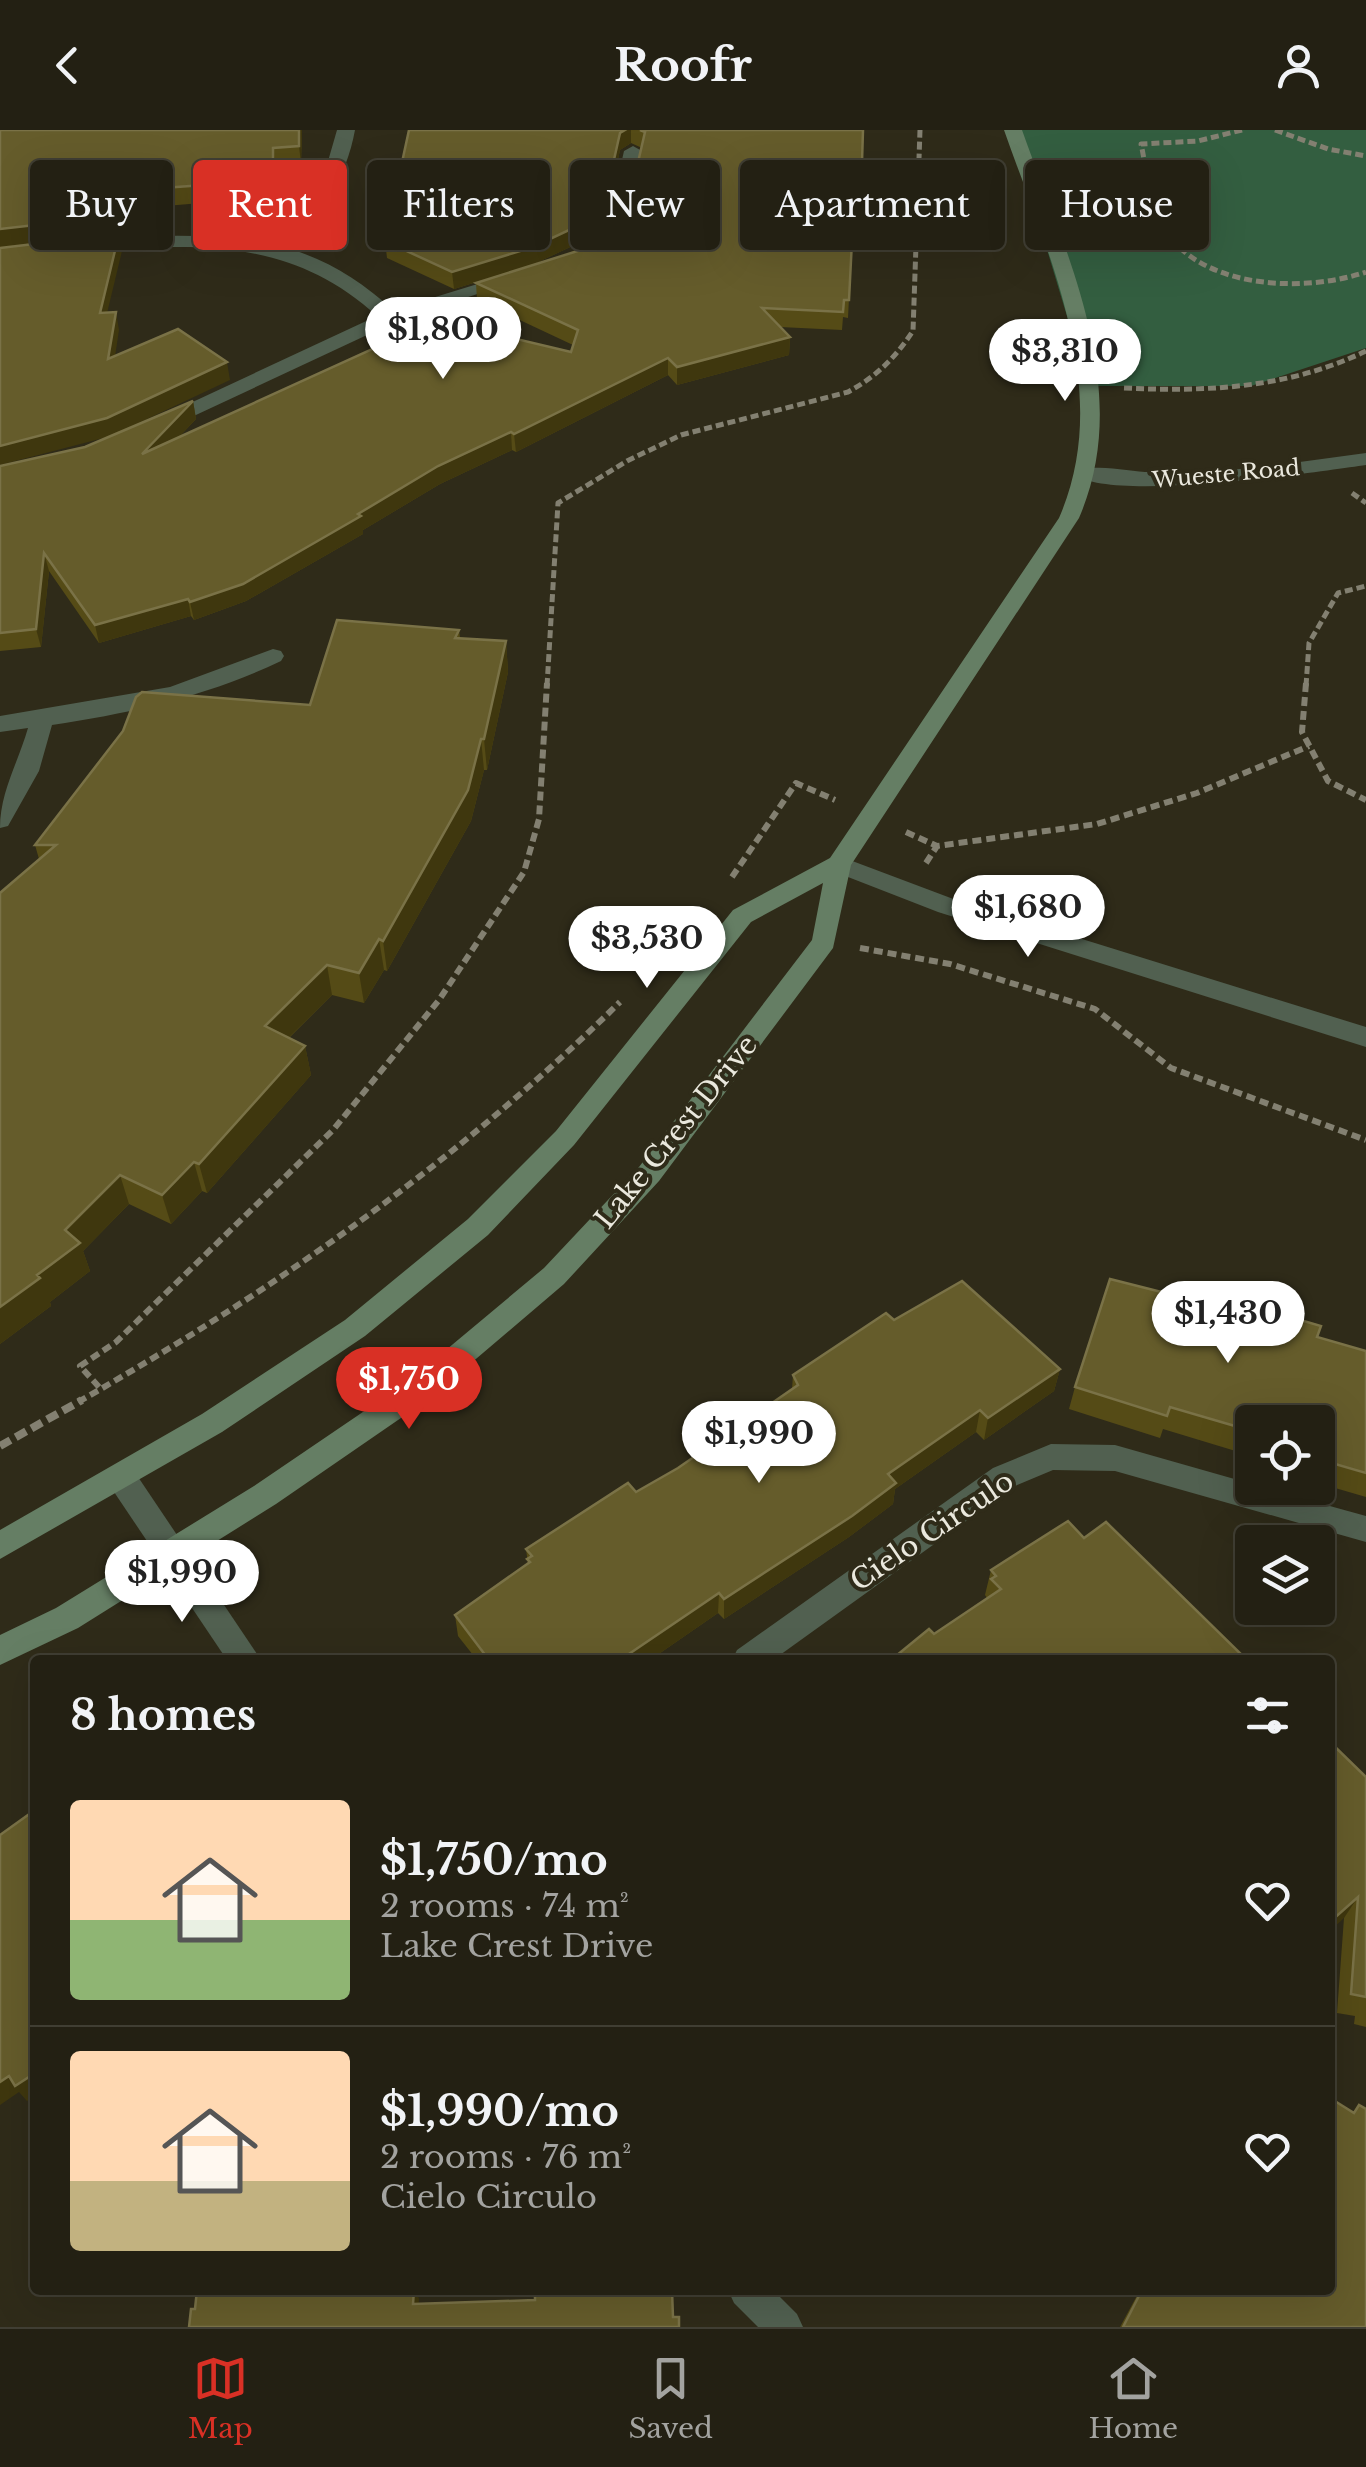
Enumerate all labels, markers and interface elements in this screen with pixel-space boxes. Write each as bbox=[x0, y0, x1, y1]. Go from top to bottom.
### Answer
text: Roofr bbox=[614, 37, 752, 93]
icon: back bbox=[40, 38, 95, 93]
icon: person bbox=[1271, 38, 1326, 93]
chip: Buy bbox=[30, 160, 173, 250]
chip: Rent bbox=[193, 160, 347, 250]
chip: Filters bbox=[367, 160, 550, 250]
chip: New bbox=[570, 160, 720, 250]
chip: Apartment bbox=[740, 160, 1005, 250]
chip: House bbox=[1025, 160, 1209, 250]
pin: $1,800 bbox=[362, 297, 524, 382]
text: $1,800 bbox=[387, 309, 499, 349]
pin: $3,310 bbox=[984, 319, 1146, 404]
text: $3,310 bbox=[1011, 331, 1119, 371]
street label: Wueste Road bbox=[1150, 454, 1301, 494]
pin: $1,680 bbox=[947, 875, 1109, 960]
text: $1,680 bbox=[974, 887, 1082, 927]
pin: $3,530 bbox=[566, 906, 728, 991]
text: $3,530 bbox=[591, 918, 703, 958]
street label: Lake Crest Drive bbox=[587, 1028, 765, 1236]
pin: $1,430 bbox=[1147, 1281, 1309, 1366]
text: $1,430 bbox=[1174, 1293, 1282, 1333]
pin: $1,750 bbox=[328, 1347, 490, 1432]
text: $1,750 bbox=[358, 1359, 460, 1399]
pin: $1,990 bbox=[678, 1401, 840, 1486]
map controls bbox=[1235, 1405, 1335, 1625]
button: locate bbox=[1235, 1405, 1335, 1505]
text: $1,990 bbox=[704, 1413, 814, 1453]
street label: Cielo Circulo bbox=[844, 1463, 1020, 1599]
button: layers bbox=[1235, 1525, 1335, 1625]
pin: $1,990 bbox=[101, 1540, 263, 1625]
text: $1,990 bbox=[127, 1552, 237, 1592]
icon: filters bbox=[1240, 1688, 1295, 1743]
text: 8 homes bbox=[70, 1689, 256, 1741]
text: $1,750/mo bbox=[380, 1834, 608, 1886]
icon: home bbox=[150, 1840, 270, 1960]
icon: heart bbox=[1240, 1873, 1295, 1928]
text: 2 rooms · 74 m² bbox=[380, 1886, 629, 1926]
text: Lake Crest Drive bbox=[380, 1926, 653, 1966]
text: $1,990/mo bbox=[380, 2085, 619, 2137]
icon: home bbox=[150, 2091, 270, 2211]
icon: heart bbox=[1240, 2124, 1295, 2179]
text: 2 rooms · 76 m² bbox=[380, 2137, 631, 2177]
text: Cielo Circulo bbox=[380, 2177, 597, 2217]
tab: Map bbox=[188, 2351, 253, 2446]
tab: Saved bbox=[629, 2351, 713, 2446]
tab: Home bbox=[1089, 2351, 1178, 2446]

